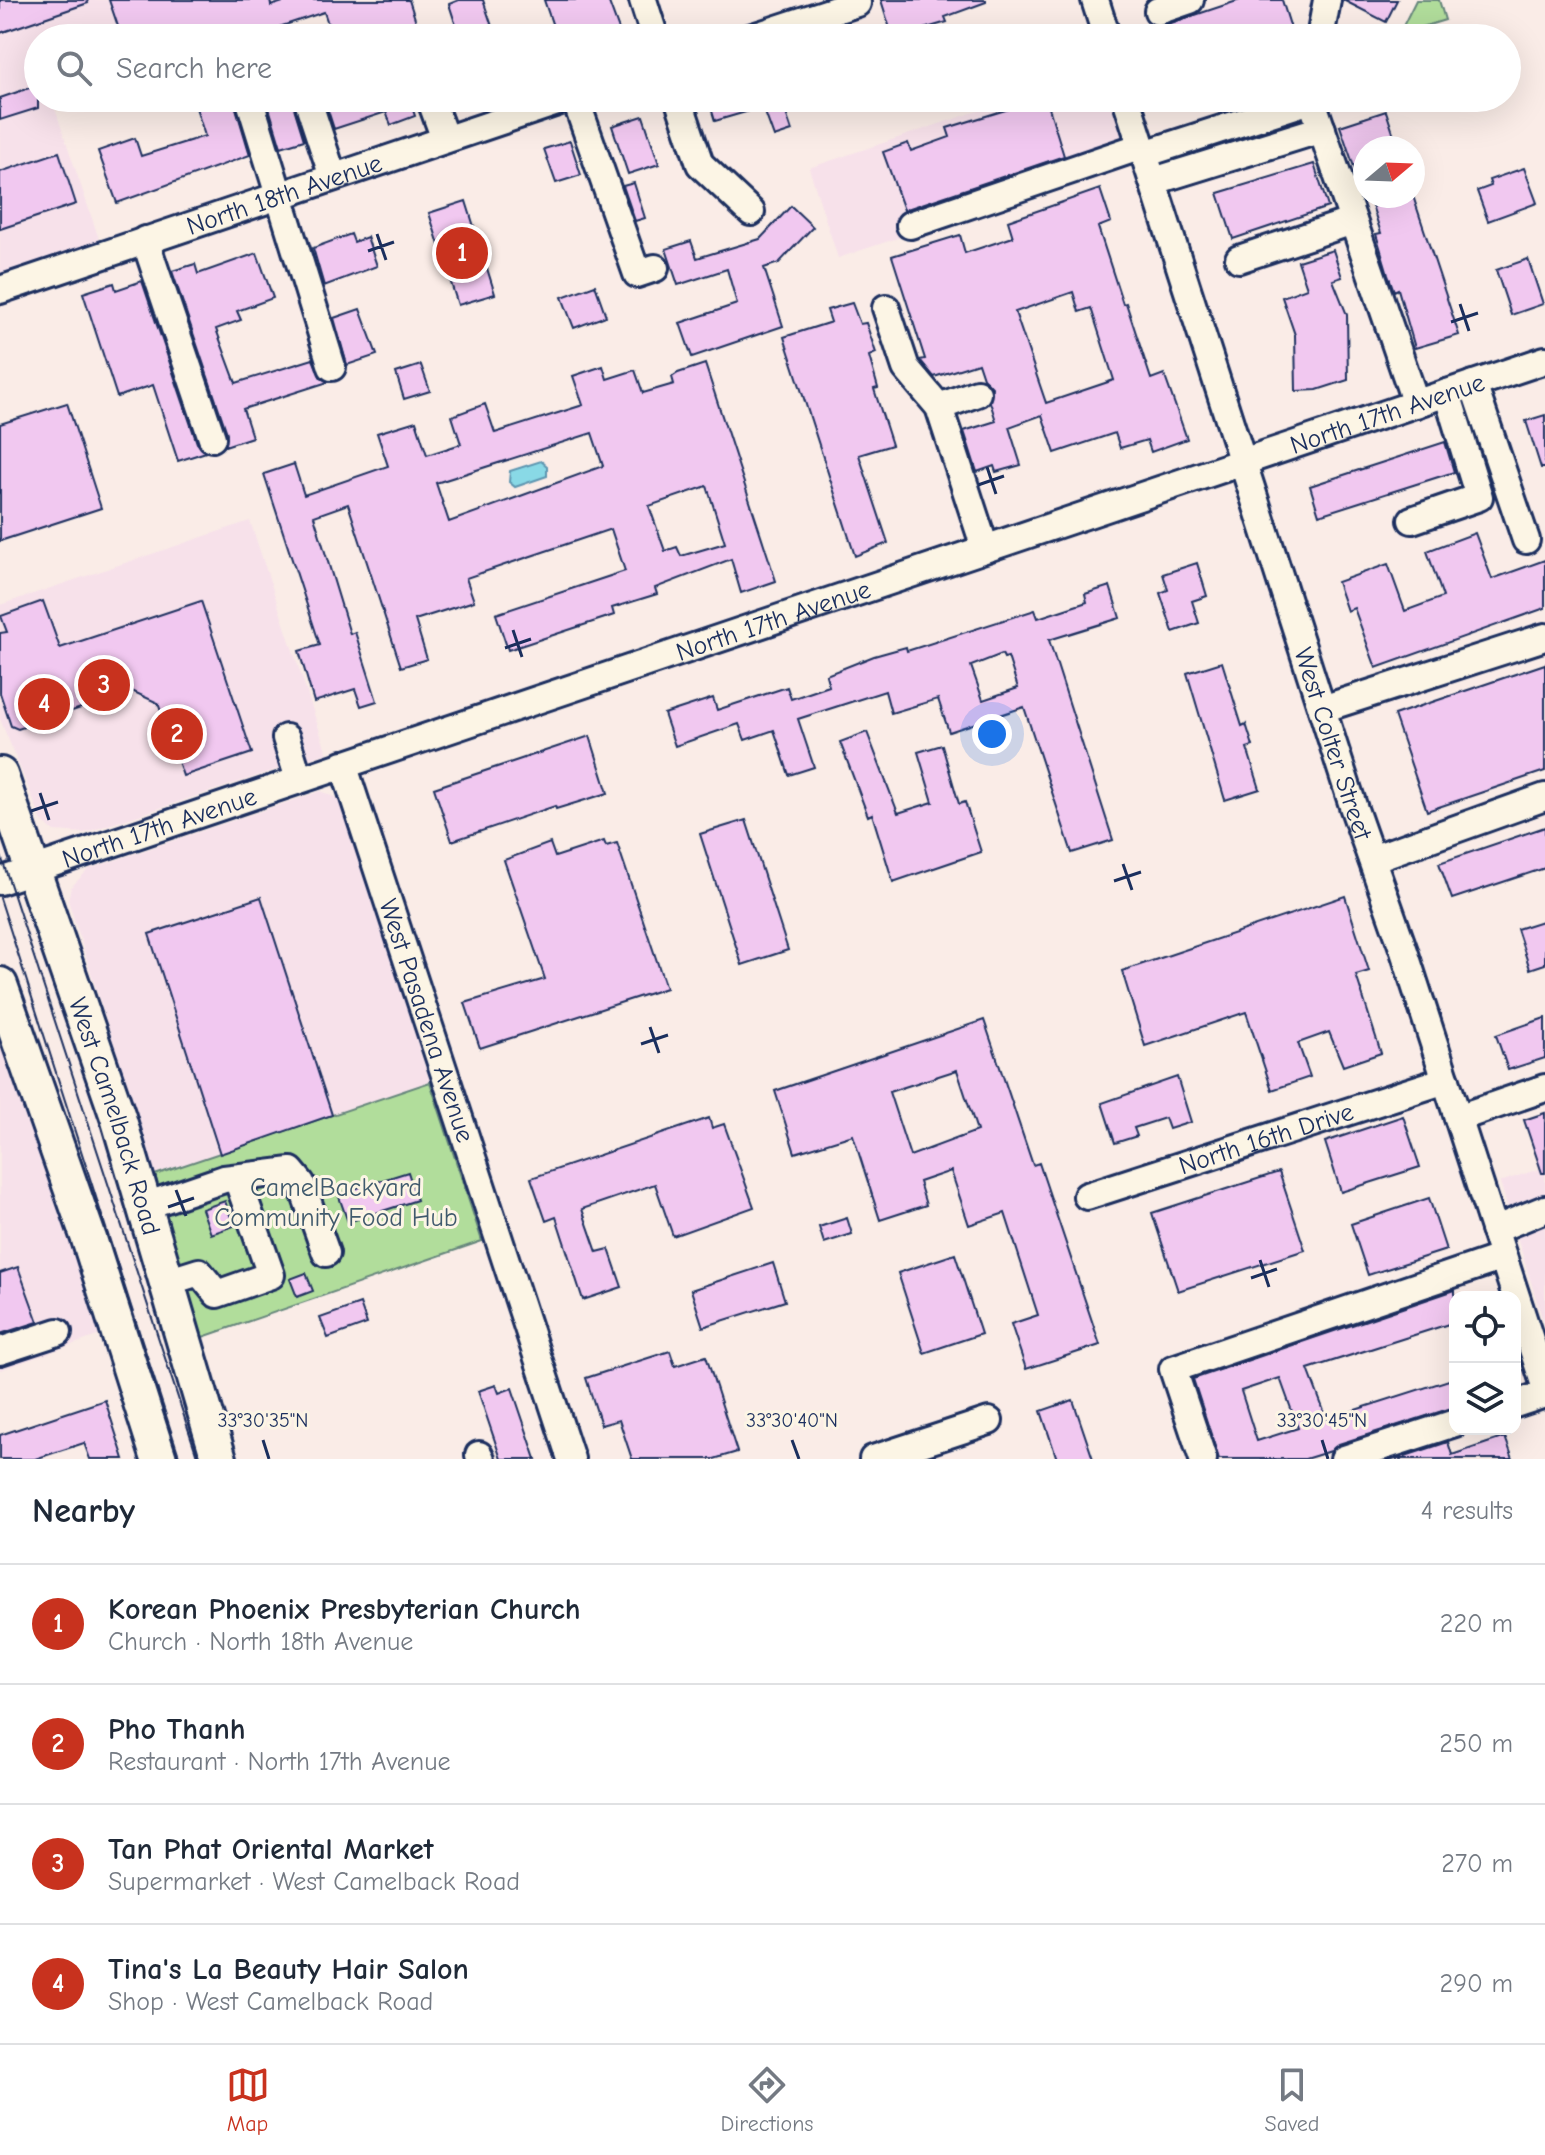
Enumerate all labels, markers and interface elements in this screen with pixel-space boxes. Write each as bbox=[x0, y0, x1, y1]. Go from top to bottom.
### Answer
search box bbox=[24, 24, 1521, 112]
icon: search bbox=[52, 46, 96, 90]
text: Search here bbox=[116, 51, 272, 86]
north arrow bbox=[1353, 136, 1425, 208]
street label: North 18th Avenue bbox=[183, 148, 386, 242]
pin: 1 bbox=[436, 223, 488, 283]
street label: North 17th Avenue bbox=[1287, 367, 1489, 461]
street label: North 17th Avenue bbox=[672, 575, 875, 668]
street label: West Colter Street bbox=[1287, 644, 1378, 845]
pin: 3 bbox=[78, 655, 130, 715]
pin: 4 bbox=[18, 674, 70, 734]
pin: 2 bbox=[151, 704, 203, 764]
your location bbox=[972, 714, 1012, 754]
street label: North 17th Avenue bbox=[58, 782, 261, 875]
street label: West Pasadena Avenue bbox=[372, 895, 480, 1146]
street label: West Camelback Road bbox=[62, 994, 166, 1239]
street label: North 16th Drive bbox=[1175, 1097, 1357, 1181]
park label: CamelBackyard Community Food Hub bbox=[214, 1173, 458, 1233]
map controls bbox=[1449, 1291, 1521, 1435]
button: locate bbox=[1449, 1291, 1521, 1363]
button: layers bbox=[1449, 1363, 1521, 1435]
text: 33°30'35"N bbox=[217, 1409, 309, 1432]
text: 33°30'40"N bbox=[746, 1409, 838, 1432]
text: 33°30'45"N bbox=[1277, 1409, 1367, 1432]
text: Nearby bbox=[32, 1491, 135, 1531]
text: 4 results bbox=[1421, 1496, 1513, 1526]
text: Korean Phoenix Presbyterian Church bbox=[108, 1592, 581, 1627]
text: 1 bbox=[53, 1609, 63, 1639]
text: 220 m bbox=[1440, 1609, 1513, 1639]
text: Church · North 18th Avenue bbox=[108, 1627, 413, 1657]
text: Pho Thanh bbox=[108, 1712, 246, 1747]
text: 2 bbox=[52, 1729, 64, 1759]
text: 250 m bbox=[1439, 1729, 1513, 1759]
text: Restaurant · North 17th Avenue bbox=[108, 1747, 450, 1777]
text: Tan Phat Oriental Market bbox=[108, 1832, 434, 1867]
text: 3 bbox=[52, 1849, 64, 1879]
text: 270 m bbox=[1441, 1849, 1513, 1879]
text: Supermarket · West Camelback Road bbox=[108, 1867, 520, 1897]
text: Tina's La Beauty Hair Salon bbox=[108, 1952, 469, 1987]
text: 4 bbox=[52, 1969, 64, 1999]
text: 290 m bbox=[1440, 1969, 1513, 1999]
text: Shop · West Camelback Road bbox=[108, 1987, 433, 2017]
tab: Map bbox=[226, 2063, 270, 2137]
tab: Directions bbox=[721, 2063, 814, 2137]
tab: Saved bbox=[1265, 2063, 1319, 2137]

